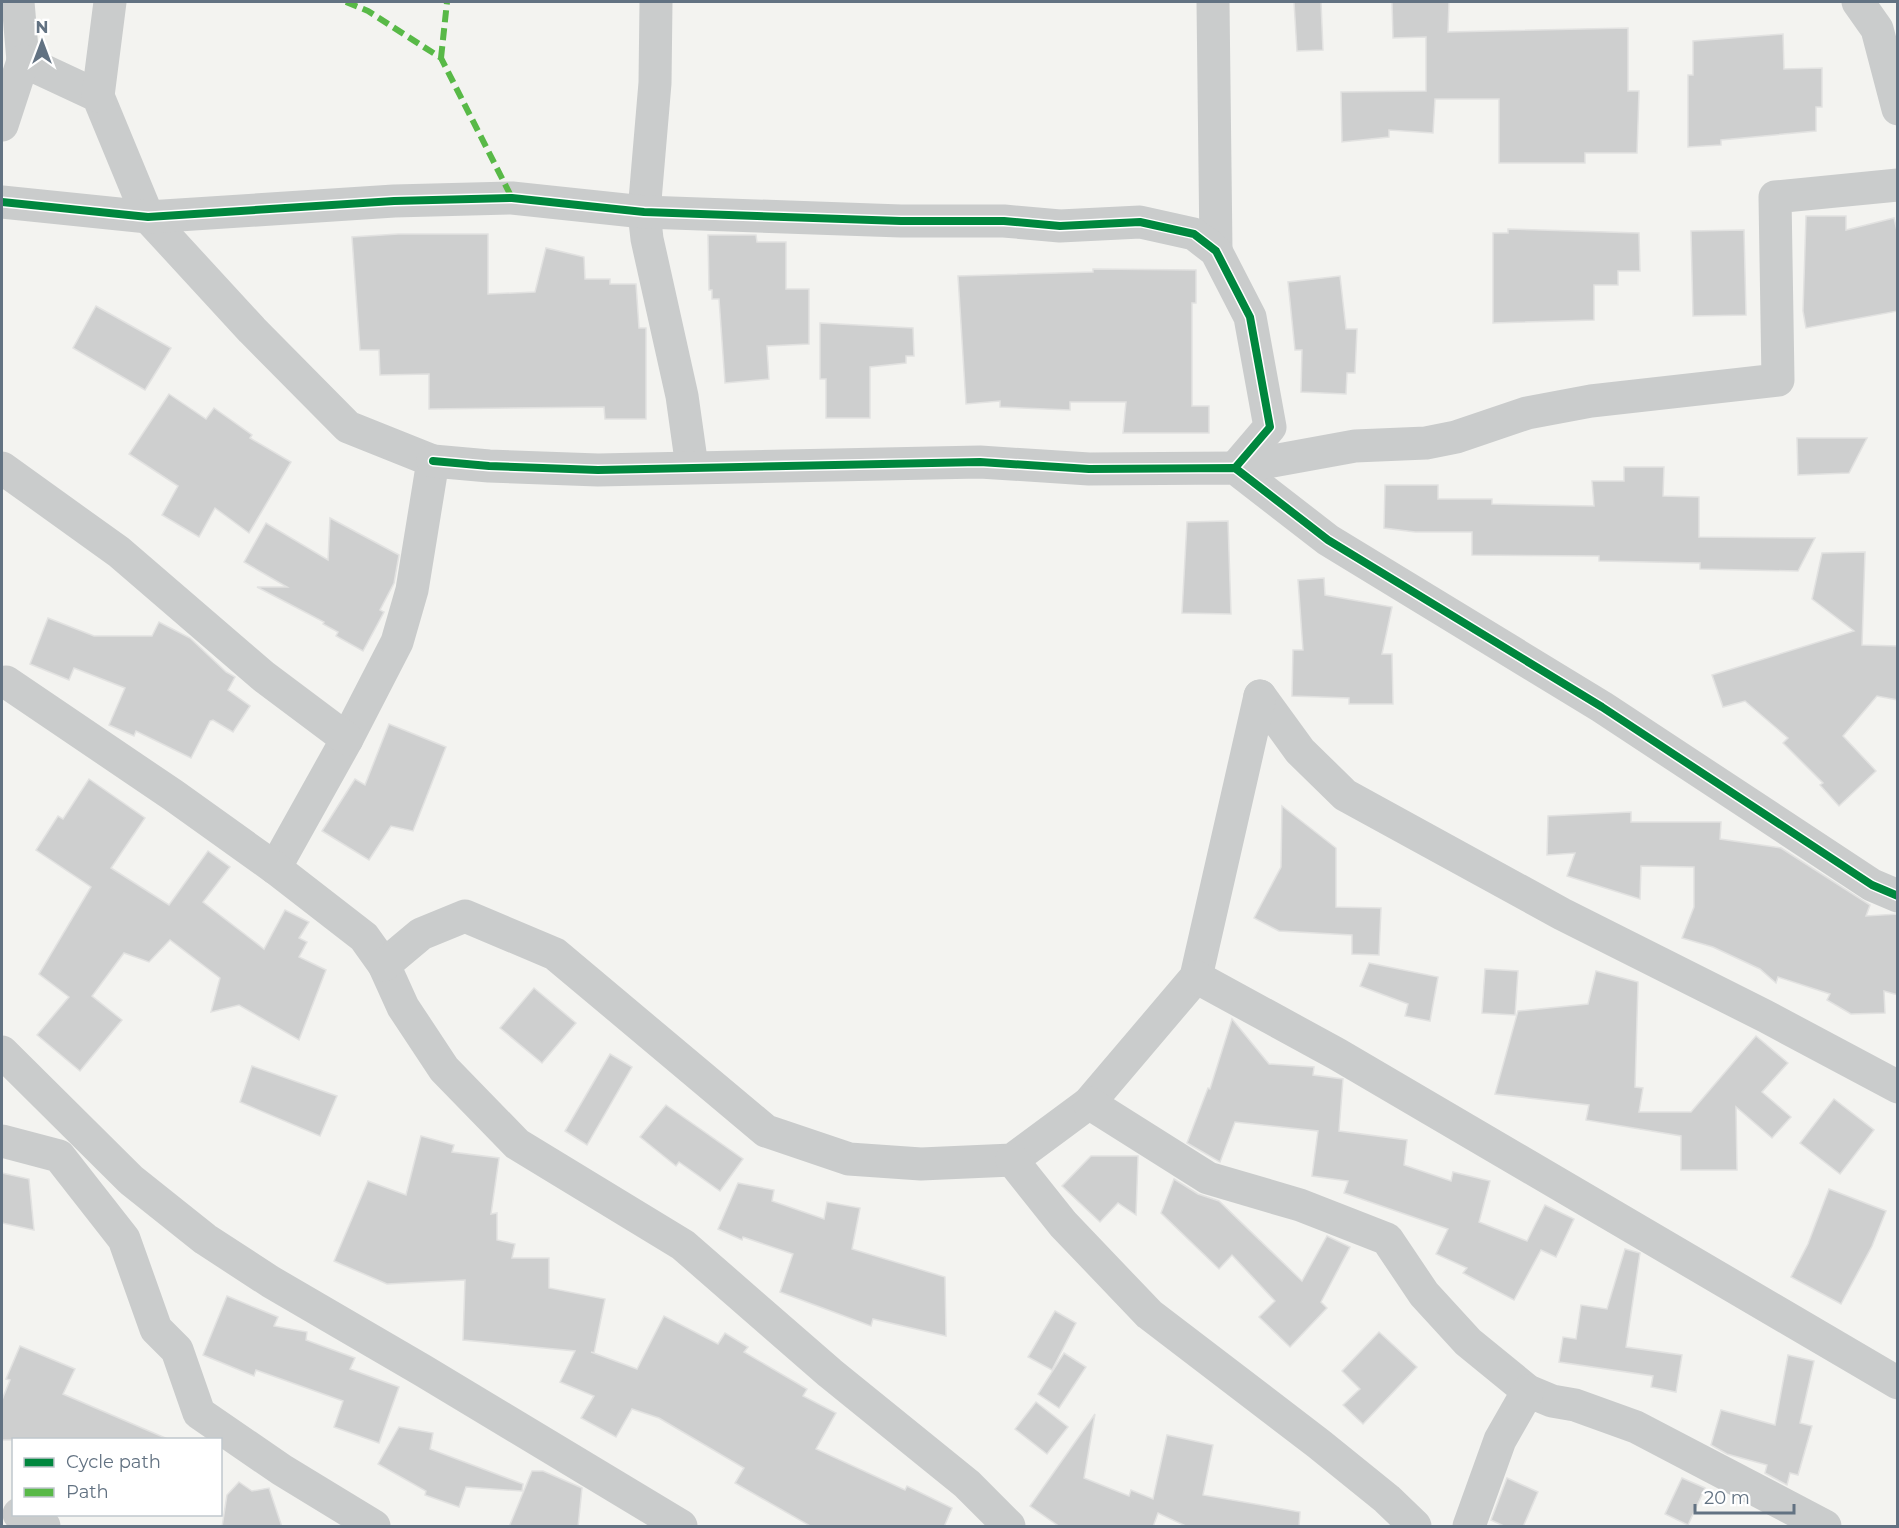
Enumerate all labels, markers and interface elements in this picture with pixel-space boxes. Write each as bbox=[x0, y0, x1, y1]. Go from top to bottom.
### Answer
north arrow bbox=[12, 12, 72, 72]
text: N bbox=[36, 18, 48, 37]
legend bbox=[12, 1438, 222, 1516]
text: Cycle path bbox=[66, 1451, 161, 1473]
scale bar bbox=[1695, 1477, 1794, 1515]
text: Path bbox=[66, 1481, 109, 1503]
text: 20 m bbox=[1704, 1487, 1750, 1509]

